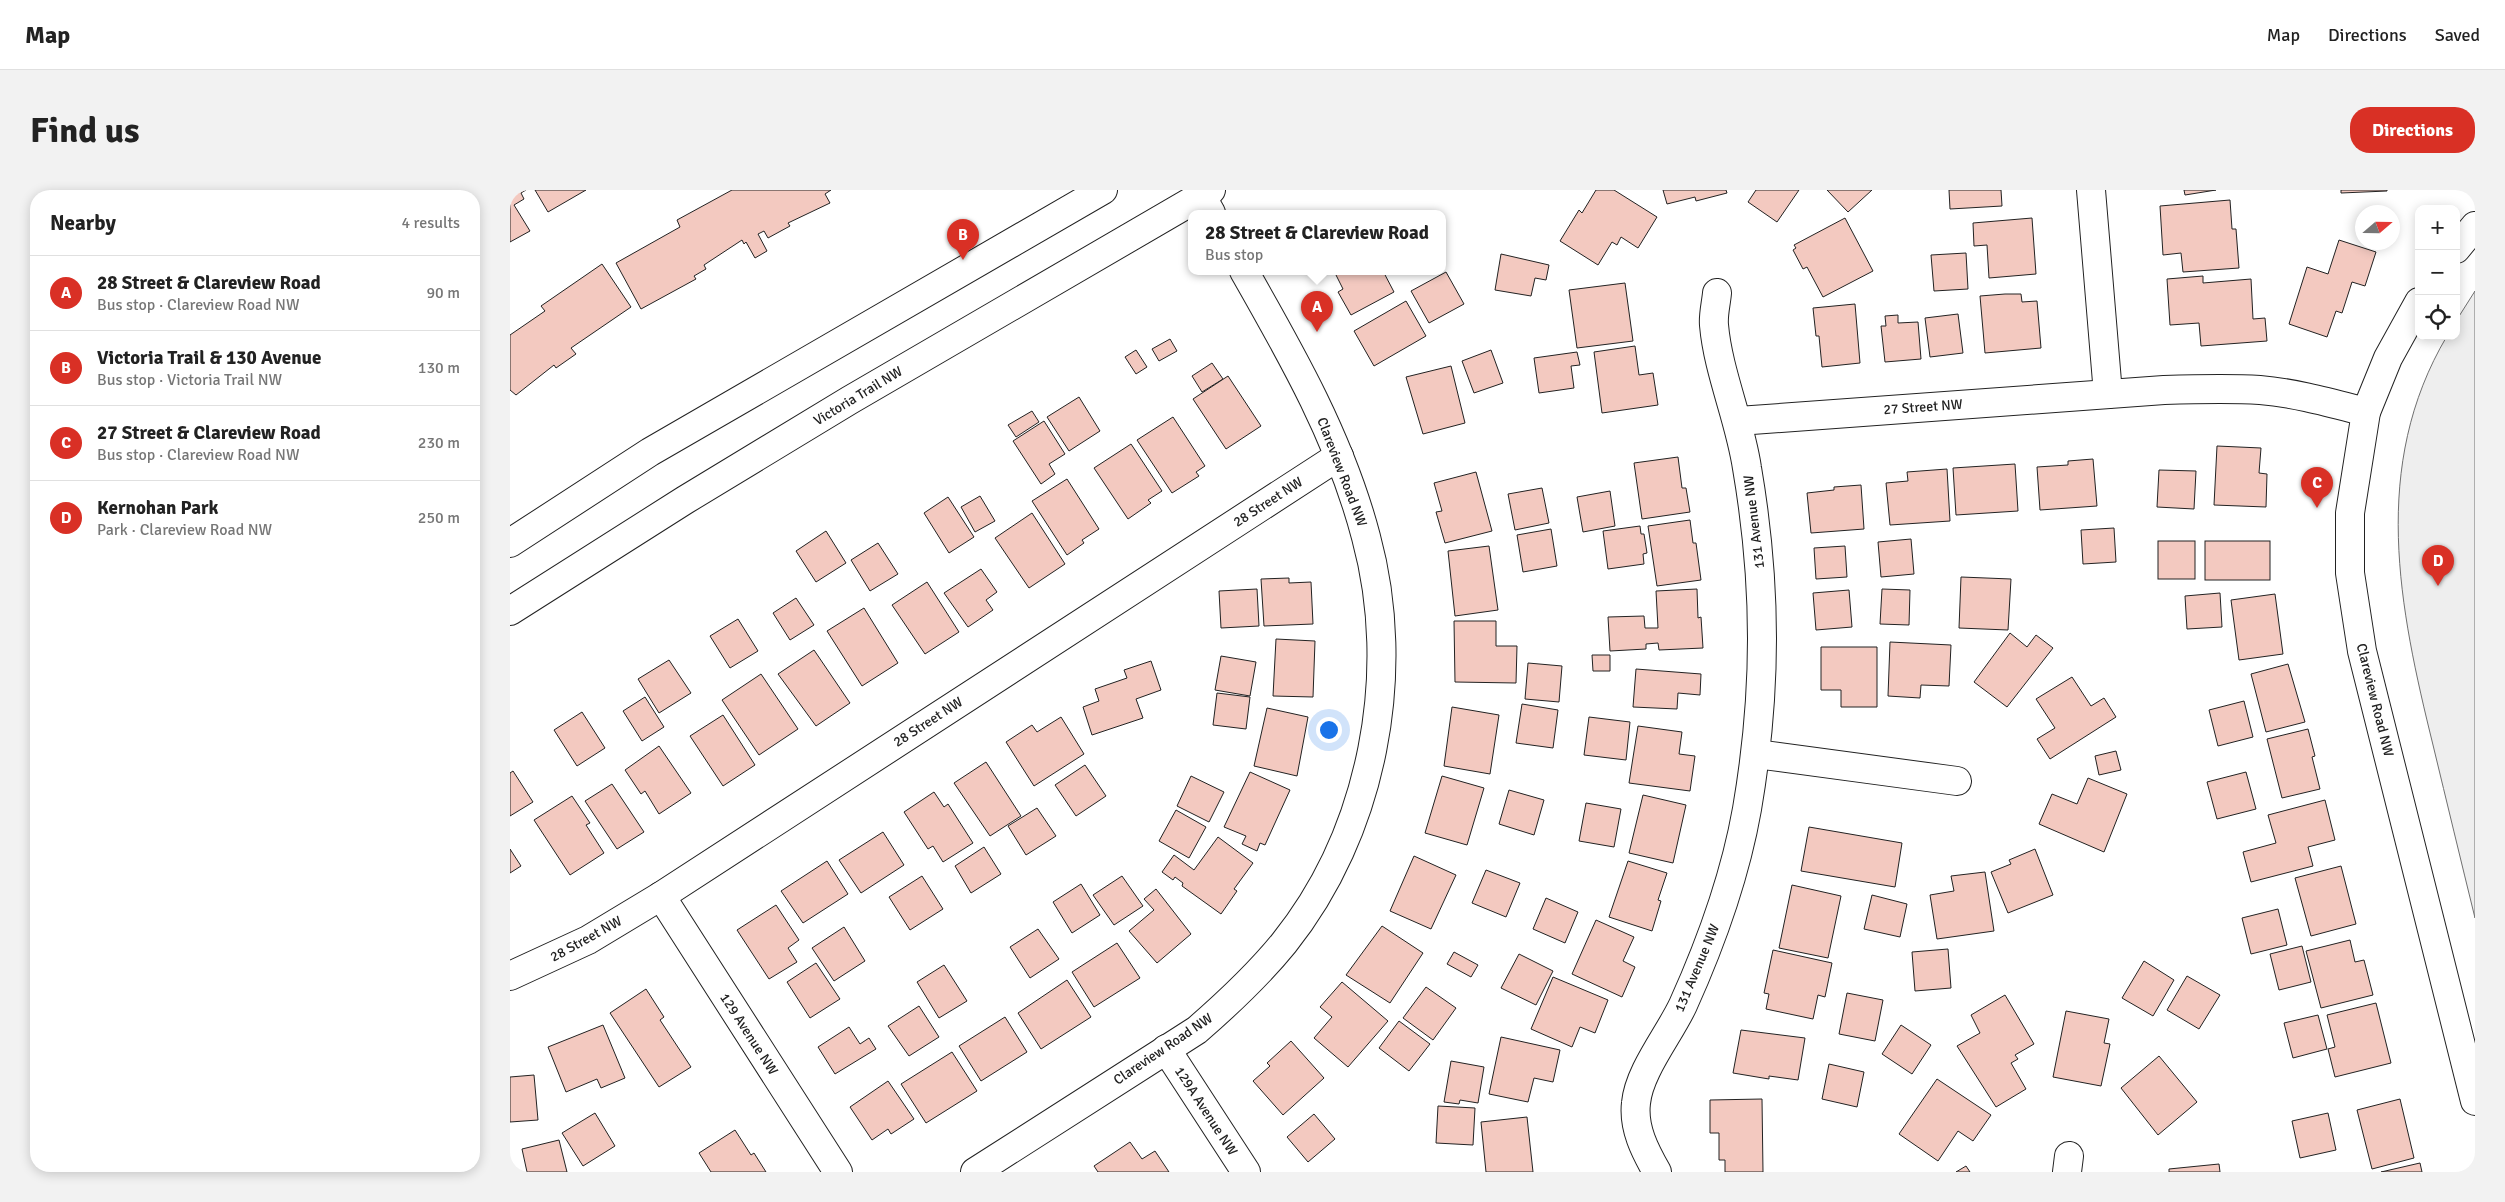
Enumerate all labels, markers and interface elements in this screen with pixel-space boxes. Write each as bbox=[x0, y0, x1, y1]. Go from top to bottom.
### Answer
text: Map bbox=[25, 20, 70, 50]
text: Map bbox=[2267, 24, 2300, 46]
text: Directions bbox=[2328, 24, 2407, 46]
text: Saved bbox=[2435, 24, 2480, 46]
button: Directions bbox=[2350, 107, 2475, 153]
text: Find us bbox=[30, 109, 140, 152]
north arrow bbox=[2355, 205, 2400, 250]
map controls bbox=[2415, 205, 2460, 340]
button: + bbox=[2415, 205, 2460, 250]
text: Nearby bbox=[50, 210, 116, 236]
popup bbox=[1188, 210, 1446, 275]
text: 4 results bbox=[401, 213, 460, 233]
pin: B bbox=[947, 219, 979, 260]
text: 28 Street & Clareview Road bbox=[1205, 221, 1429, 245]
text: Bus stop bbox=[1205, 245, 1263, 265]
button: − bbox=[2415, 250, 2460, 295]
text: 28 Street & Clareview Road bbox=[97, 271, 321, 295]
text: A bbox=[61, 283, 71, 303]
text: 90 m bbox=[426, 283, 460, 303]
pin: A bbox=[1301, 291, 1333, 332]
text: Bus stop · Clareview Road NW bbox=[97, 295, 300, 315]
button: locate bbox=[2415, 295, 2460, 340]
text: Victoria Trail & 130 Avenue bbox=[97, 346, 321, 370]
text: B bbox=[61, 358, 71, 378]
text: 130 m bbox=[418, 358, 460, 378]
street label: Victoria Trail NW bbox=[810, 363, 906, 429]
text: Bus stop · Victoria Trail NW bbox=[97, 370, 282, 390]
street label: 27 Street NW bbox=[1883, 396, 1963, 418]
street label: Clareview Road NW bbox=[1313, 415, 1371, 529]
text: 27 Street & Clareview Road bbox=[97, 421, 321, 445]
text: C bbox=[61, 433, 71, 453]
text: 230 m bbox=[418, 433, 460, 453]
text: Bus stop · Clareview Road NW bbox=[97, 445, 300, 465]
pin: C bbox=[2301, 467, 2333, 508]
street label: 28 Street NW bbox=[1230, 473, 1306, 531]
street label: 131 Avenue NW bbox=[1740, 474, 1768, 570]
text: Kernohan Park bbox=[97, 496, 219, 520]
text: D bbox=[61, 508, 71, 528]
text: 250 m bbox=[418, 508, 460, 528]
text: Park · Clareview Road NW bbox=[97, 520, 272, 540]
pin: D bbox=[2422, 545, 2454, 586]
street label: Clareview Road NW bbox=[2353, 642, 2397, 758]
street label: 28 Street NW bbox=[890, 693, 966, 751]
your location bbox=[1316, 717, 1342, 743]
street label: 28 Street NW bbox=[547, 912, 625, 966]
street label: 131 Avenue NW bbox=[1671, 921, 1723, 1015]
street label: 129 Avenue NW bbox=[716, 990, 782, 1078]
street label: Clareview Road NW bbox=[1110, 1009, 1216, 1088]
street label: 129A Avenue NW bbox=[1171, 1063, 1241, 1159]

